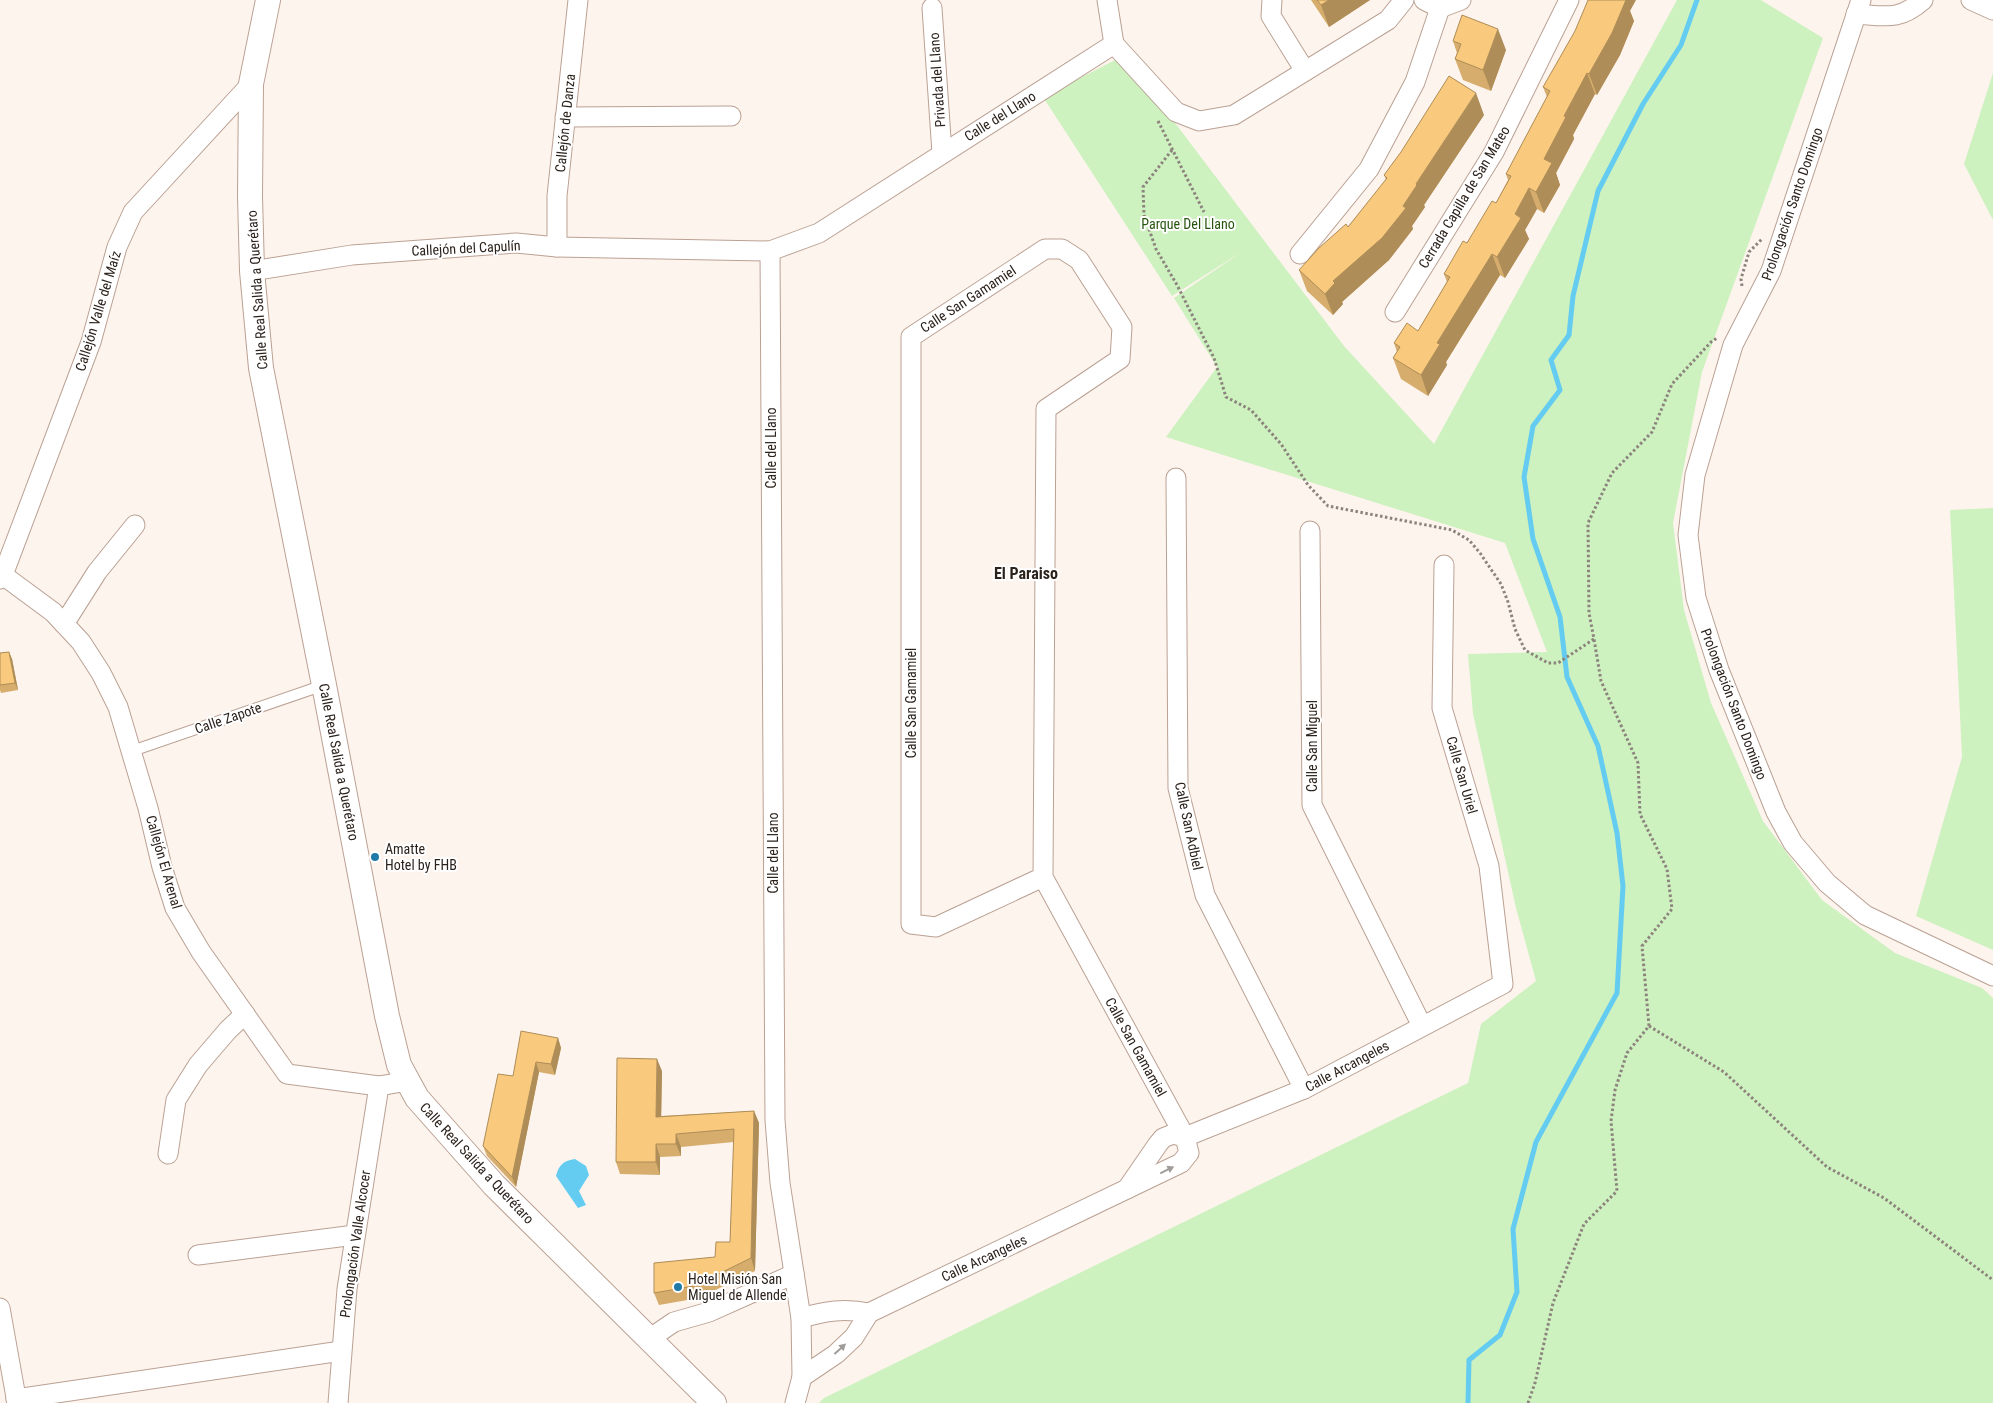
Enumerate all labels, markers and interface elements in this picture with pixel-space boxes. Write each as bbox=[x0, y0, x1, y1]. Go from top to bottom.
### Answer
street label: Privada del Llano bbox=[926, 32, 948, 128]
street label: Callejón de Danza bbox=[552, 73, 578, 173]
street label: Calle del Llano bbox=[961, 88, 1039, 144]
street label: Cerrada Capilla de San Mateo bbox=[1415, 123, 1513, 271]
street label: Prolongación Santo Domingo bbox=[1758, 125, 1826, 283]
street label: Calle Real Salida a Querétaro bbox=[243, 210, 271, 370]
park label: Parque Del Llano bbox=[1141, 216, 1235, 232]
street label: Callejón del Capulín bbox=[411, 237, 521, 259]
street label: Callejón Valle del Maíz bbox=[72, 249, 124, 373]
street label: Calle San Gamamiel bbox=[917, 262, 1019, 336]
street label: Calle del Llano bbox=[763, 407, 779, 489]
district label: El Paraiso bbox=[994, 564, 1058, 583]
street label: Prolongación Santo Domingo bbox=[1698, 626, 1770, 782]
street label: Calle San Gamamiel bbox=[903, 648, 919, 758]
street label: Calle Real Salida a Querétaro bbox=[316, 682, 362, 842]
street label: Calle Zapote bbox=[193, 699, 264, 737]
street label: Calle San Miguel bbox=[1304, 700, 1320, 792]
street label: Calle San Uriel bbox=[1443, 734, 1481, 816]
street label: Calle San Adbiel bbox=[1172, 780, 1206, 872]
street label: Calle del Llano bbox=[765, 812, 781, 894]
street label: Callejón El Arenal bbox=[143, 813, 185, 911]
place label: Amatte Hotel by FHB bbox=[385, 841, 457, 873]
marker: Amatte Hotel by FHB bbox=[369, 851, 381, 863]
street label: Calle San Gamamiel bbox=[1102, 995, 1170, 1099]
street label: Calle Arcangeles bbox=[1302, 1037, 1392, 1095]
street label: Calle Real Salida a Querétaro bbox=[417, 1099, 537, 1227]
one-way arrow bbox=[1160, 1166, 1174, 1174]
street label: Prolongación Valle Alcocer bbox=[337, 1169, 373, 1319]
street label: Calle Arcangeles bbox=[939, 1231, 1029, 1285]
place label: Hotel Misión San Miguel de Allende bbox=[688, 1271, 787, 1303]
marker: Hotel Misión San Miguel de Allende bbox=[672, 1281, 684, 1293]
one-way arrow bbox=[834, 1344, 847, 1355]

